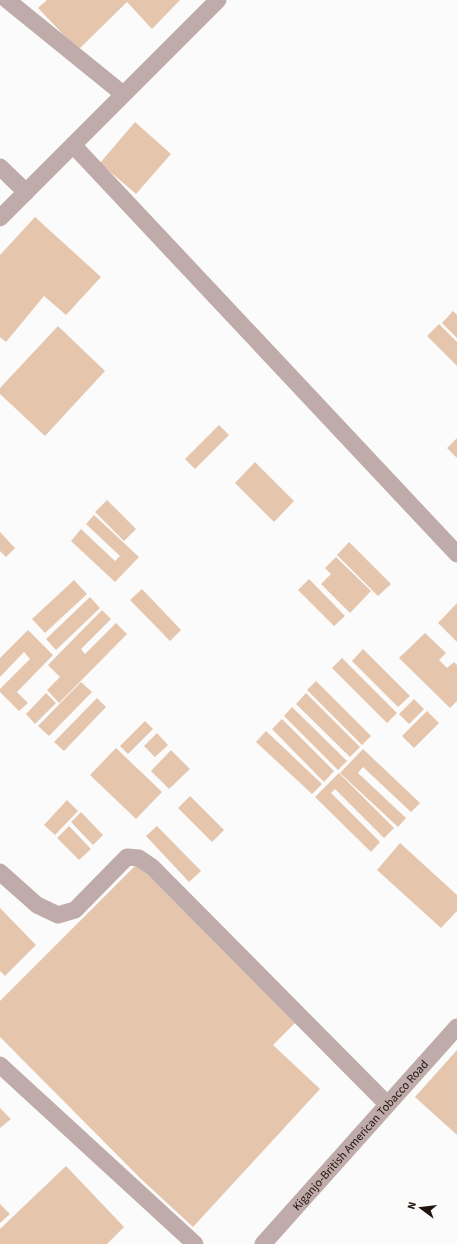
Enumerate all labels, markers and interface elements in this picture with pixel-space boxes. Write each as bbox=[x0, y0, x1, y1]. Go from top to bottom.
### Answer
street label: Kiganjo-British American Tobacco Road bbox=[288, 1056, 432, 1214]
north arrow bbox=[401, 1188, 441, 1228]
text: N bbox=[404, 1200, 420, 1211]

